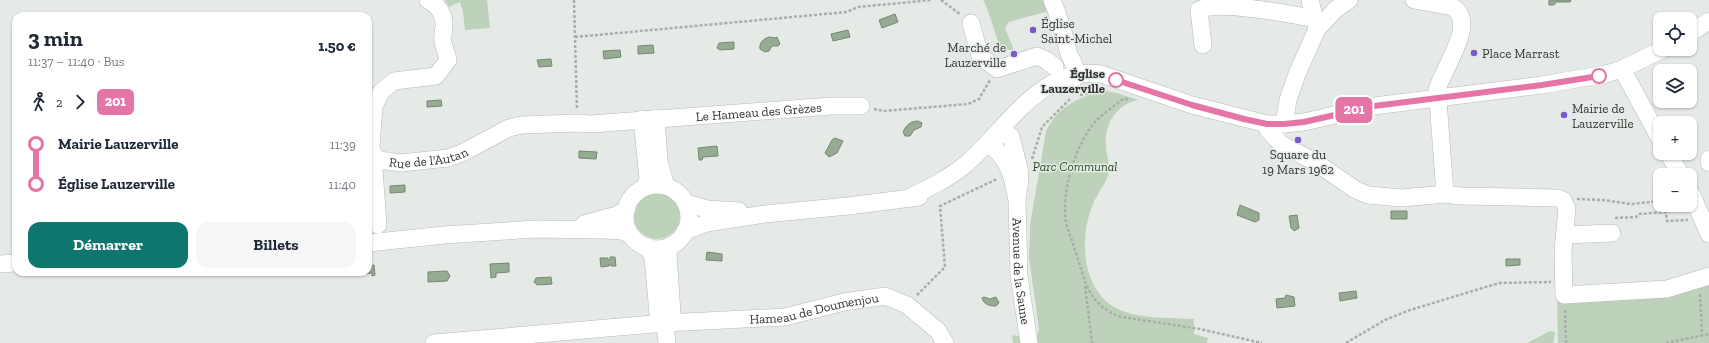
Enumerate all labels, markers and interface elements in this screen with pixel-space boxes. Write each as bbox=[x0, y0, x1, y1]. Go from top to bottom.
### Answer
map controls bbox=[1653, 12, 1697, 212]
button: locate bbox=[1653, 12, 1697, 56]
place label: Église Saint-Michel bbox=[1041, 16, 1113, 46]
text: 3 min bbox=[28, 25, 83, 52]
marker: Église Saint-Michel bbox=[1028, 25, 1038, 35]
text: 1.50 € bbox=[318, 37, 356, 55]
place label: Marché de Lauzerville bbox=[944, 40, 1006, 70]
place label: Place Marrast bbox=[1482, 46, 1560, 61]
marker: Place Marrast bbox=[1469, 48, 1479, 58]
marker: Marché de Lauzerville bbox=[1009, 49, 1019, 59]
text: 11:37 – 11:40 · Bus bbox=[28, 54, 124, 69]
button: layers bbox=[1653, 64, 1697, 108]
place label: Église Lauzerville bbox=[1041, 66, 1106, 96]
unlabelled marker bbox=[1591, 68, 1607, 84]
marker: Église Lauzerville bbox=[1108, 72, 1124, 88]
icon: walk bbox=[28, 91, 50, 113]
icon: forward bbox=[69, 91, 91, 113]
text: 201 bbox=[105, 93, 126, 110]
text: 2 bbox=[56, 95, 63, 110]
line badge: 201 bbox=[1331, 97, 1377, 123]
street label: Le Hameau des Grèzes bbox=[695, 100, 823, 124]
text: 201 bbox=[1343, 101, 1365, 118]
place label: Mairie de Lauzerville bbox=[1572, 101, 1634, 131]
marker: Mairie de Lauzerville bbox=[1559, 110, 1569, 120]
button: + bbox=[1653, 116, 1697, 160]
text: Mairie Lauzerville bbox=[58, 135, 179, 153]
marker: Square du 19 Mars 1962 bbox=[1293, 135, 1303, 145]
text: 11:39 bbox=[330, 137, 356, 152]
street label: Rue de l'Autan bbox=[388, 144, 471, 171]
place label: Square du 19 Mars 1962 bbox=[1262, 147, 1334, 177]
park label: Parc Communal bbox=[1033, 159, 1117, 174]
button: − bbox=[1653, 168, 1697, 212]
text: Église Lauzerville bbox=[58, 175, 175, 193]
text: 11:40 bbox=[329, 177, 356, 192]
street label: Avenue de la Saune bbox=[1009, 218, 1033, 326]
button: Démarrer bbox=[28, 222, 188, 268]
button: Billets bbox=[196, 222, 356, 268]
street label: Hameau de Doumenjou bbox=[749, 290, 880, 327]

